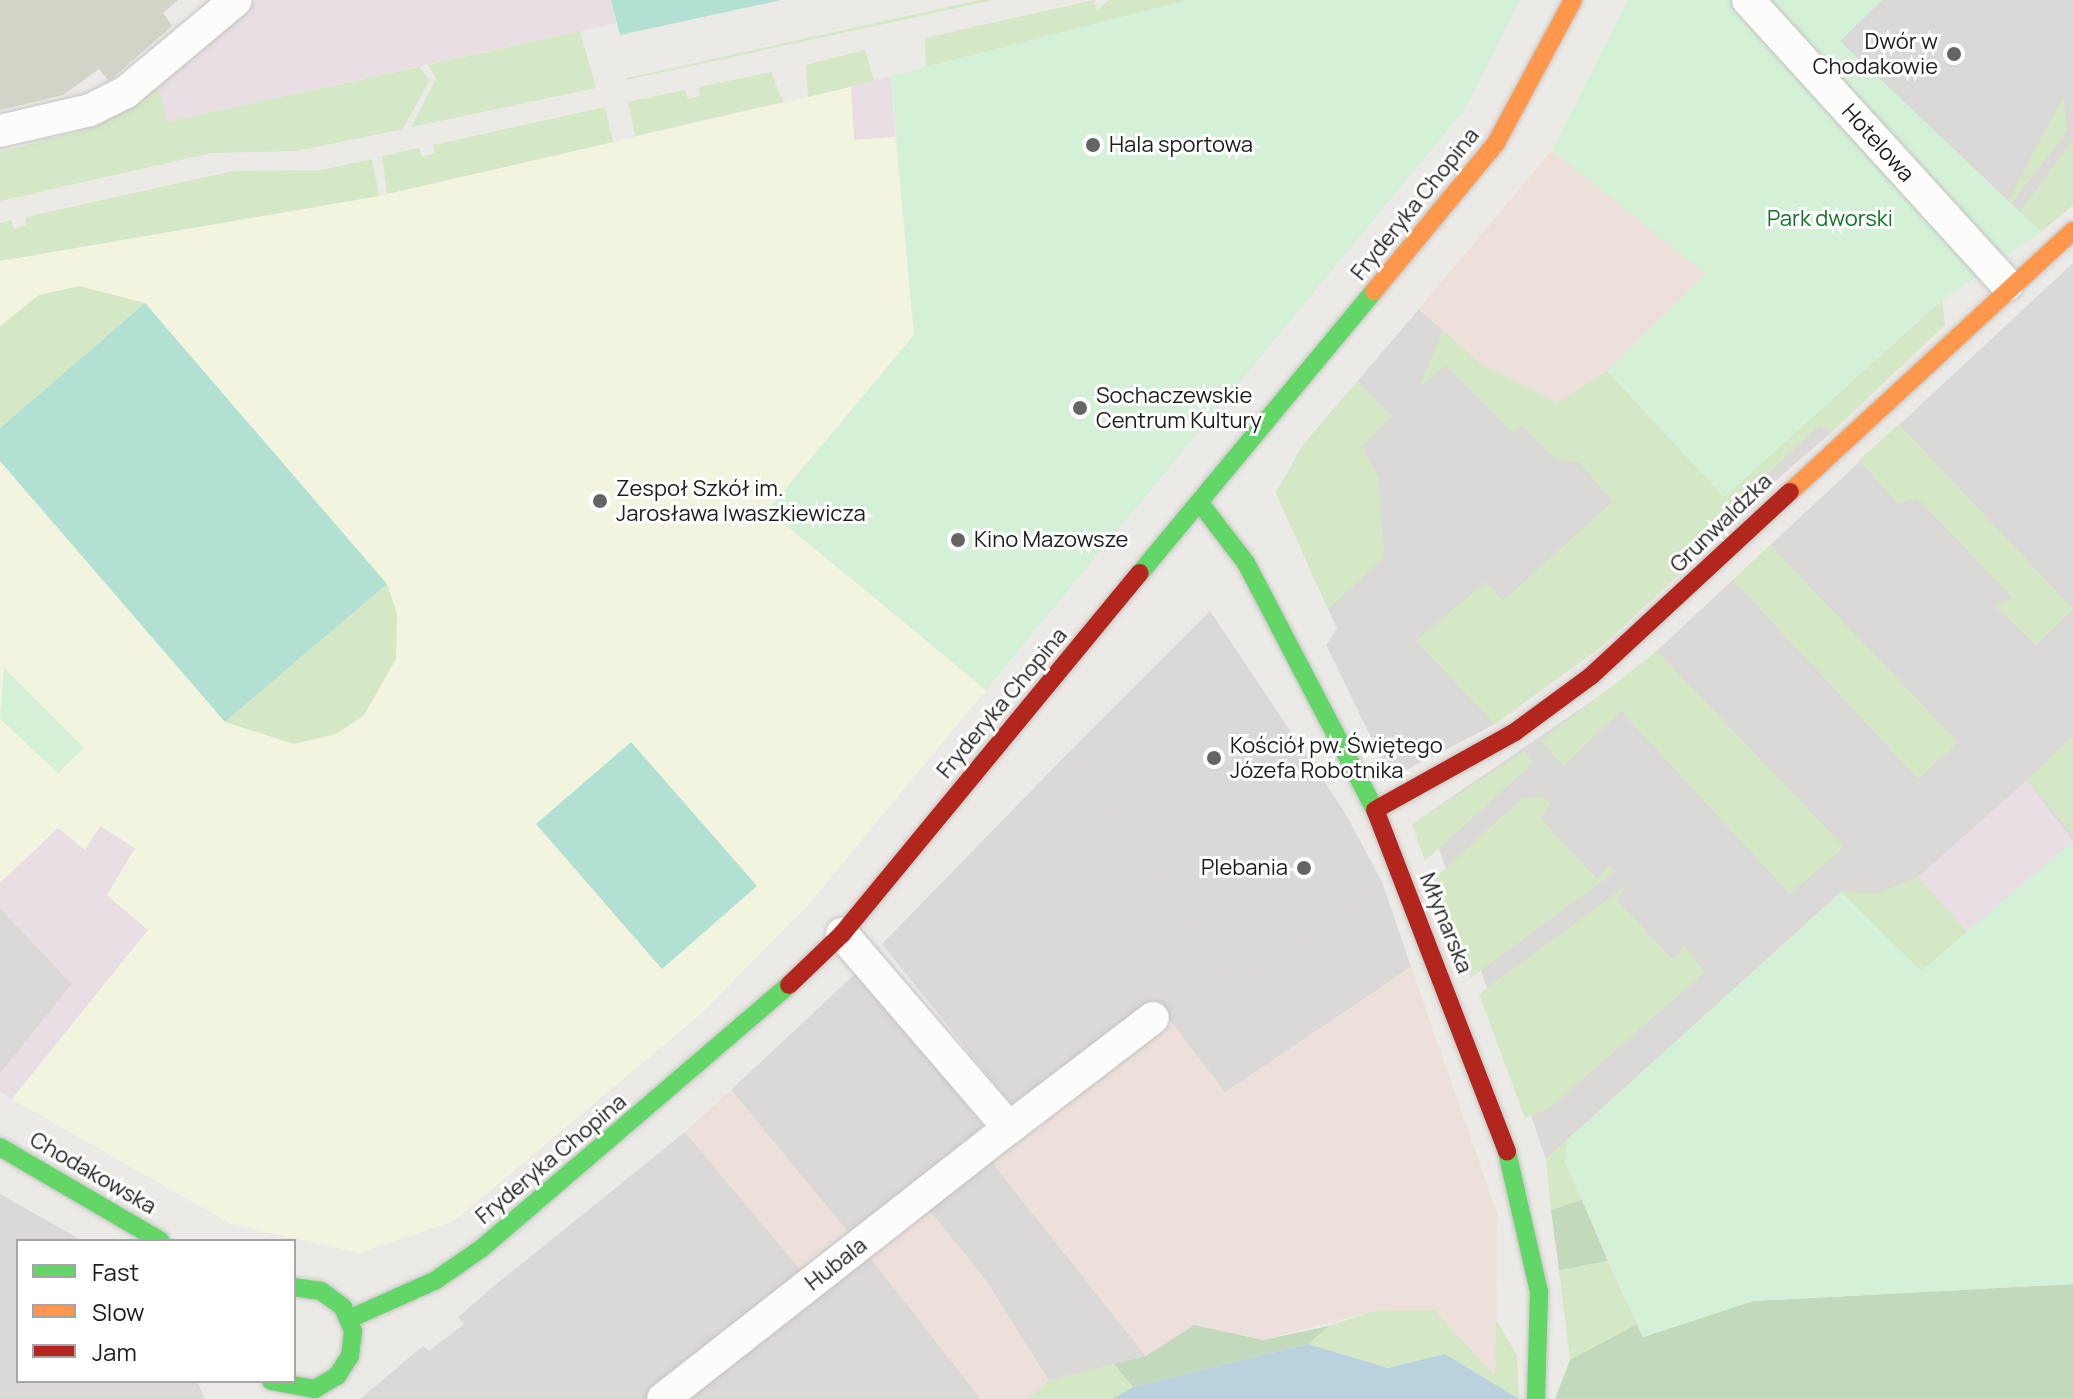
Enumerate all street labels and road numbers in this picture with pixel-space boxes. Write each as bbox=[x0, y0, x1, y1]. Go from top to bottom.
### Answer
street label: Hotelowa bbox=[1836, 99, 1920, 187]
street label: Fryderyka Chopina bbox=[1346, 123, 1484, 285]
street label: Grunwaldzka bbox=[1665, 468, 1777, 578]
street label: Fryderyka Chopina bbox=[931, 622, 1073, 784]
street label: Młynarska bbox=[1414, 869, 1478, 977]
street label: Fryderyka Chopina bbox=[470, 1088, 632, 1230]
street label: Chodakowska bbox=[25, 1126, 161, 1220]
street label: Hubala bbox=[800, 1232, 872, 1296]

